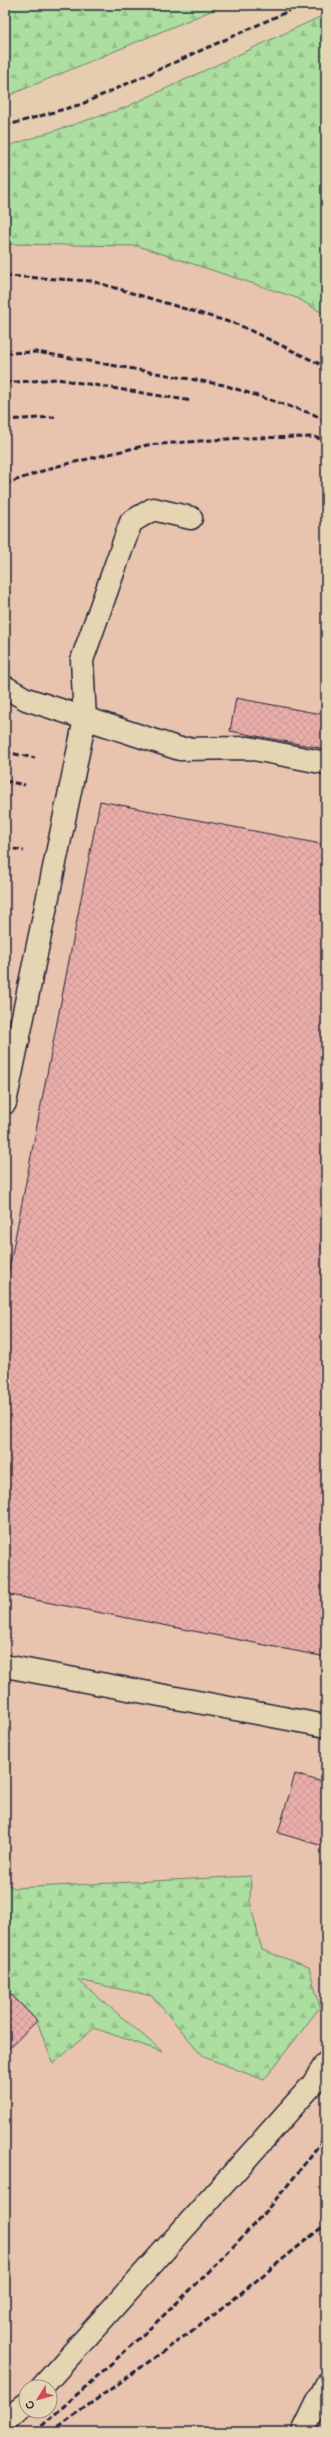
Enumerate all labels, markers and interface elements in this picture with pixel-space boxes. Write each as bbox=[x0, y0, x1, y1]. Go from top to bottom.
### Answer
north arrow bbox=[18, 2379, 58, 2419]
text: С bbox=[23, 2397, 38, 2412]

